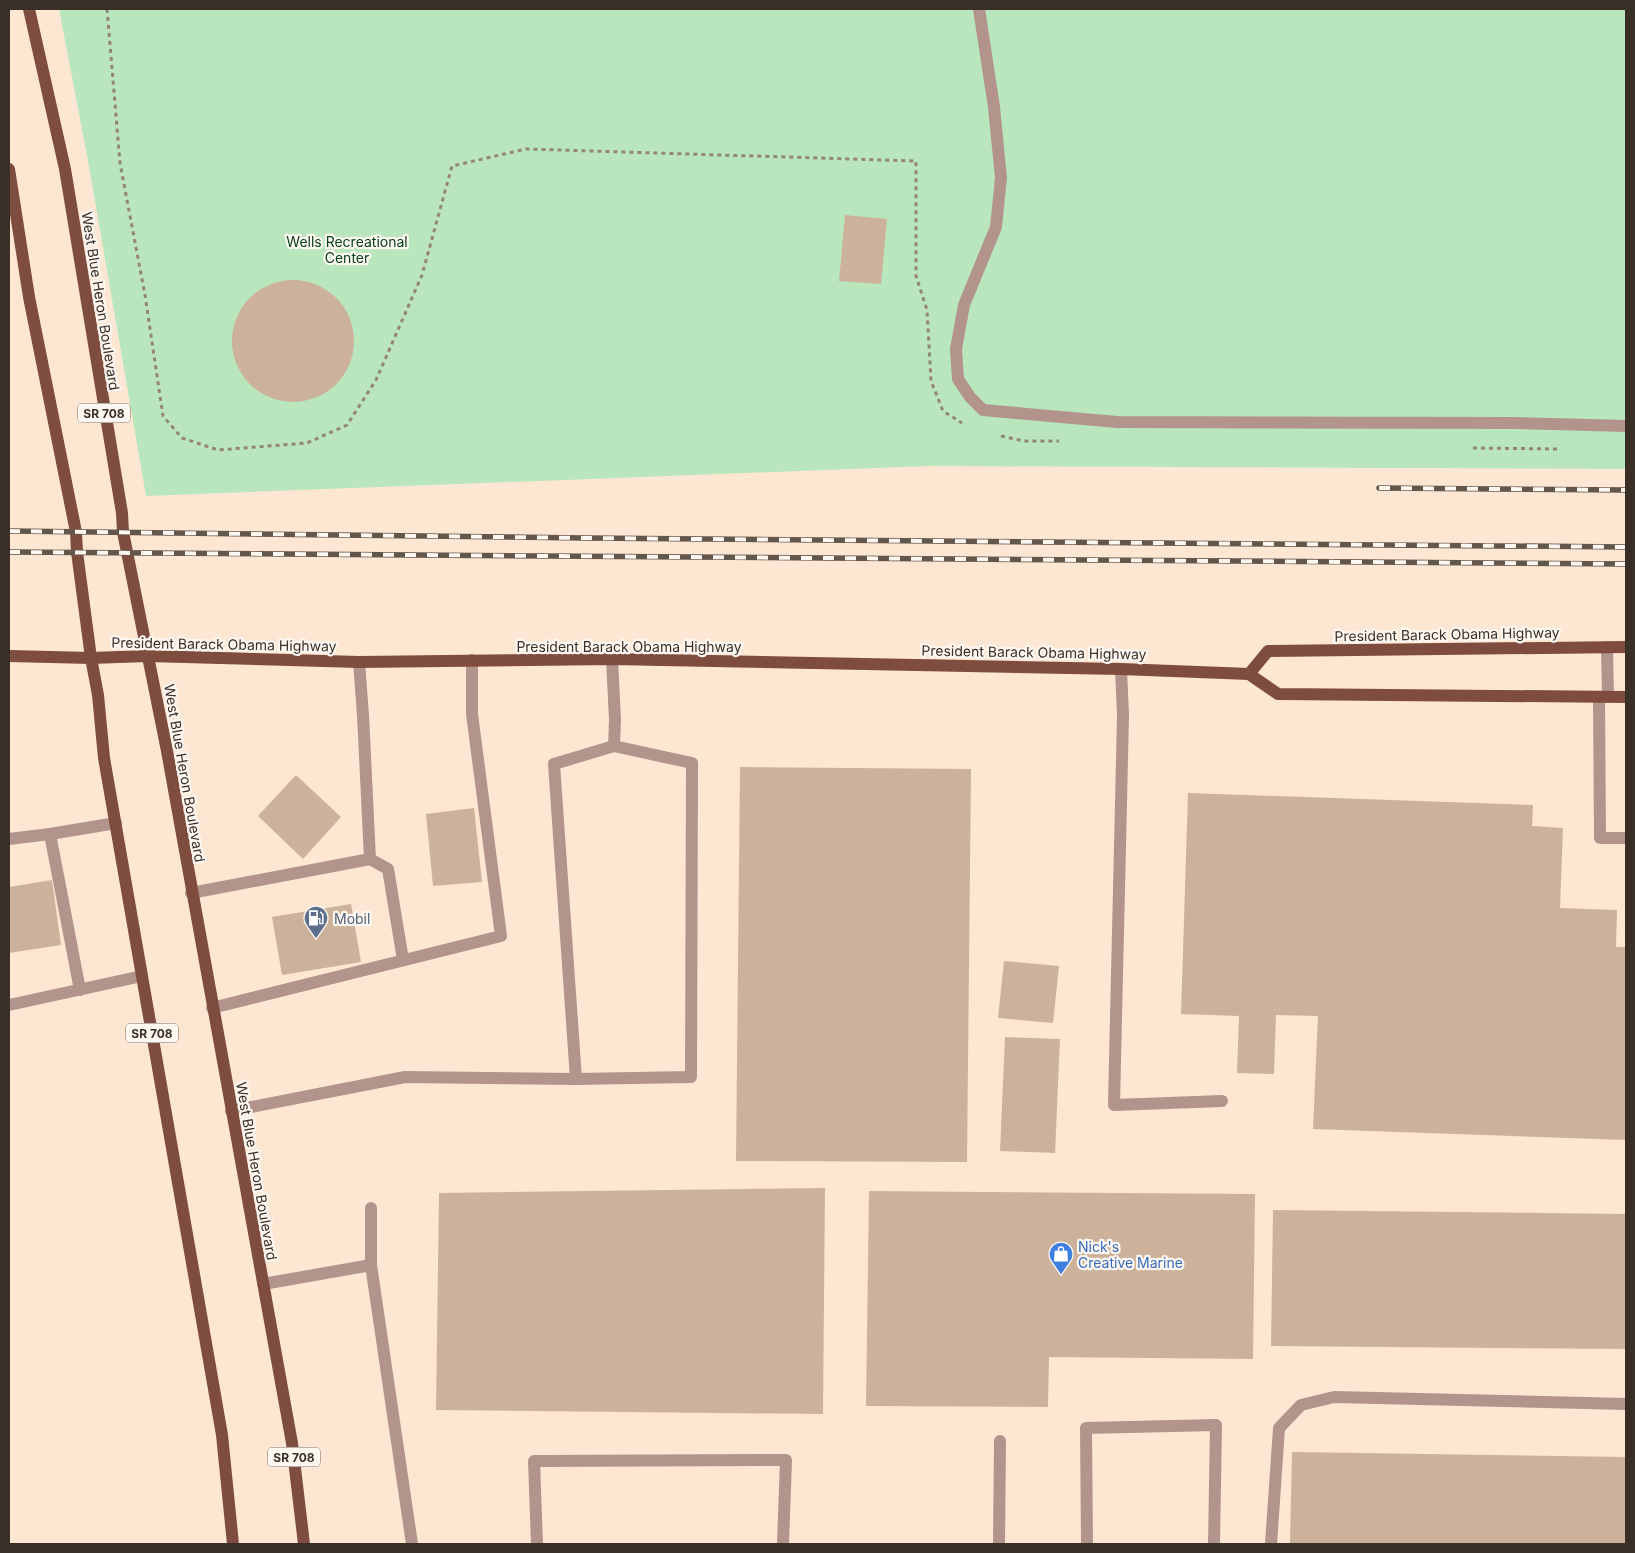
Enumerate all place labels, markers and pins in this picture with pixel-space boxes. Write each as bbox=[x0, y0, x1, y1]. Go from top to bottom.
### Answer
fuel station icon: Mobil bbox=[303, 905, 329, 939]
place label: Mobil bbox=[334, 910, 370, 927]
place label: Nick's Creative Marine bbox=[1078, 1238, 1183, 1271]
shop icon: Nick's Creative Marine bbox=[1048, 1241, 1074, 1275]

